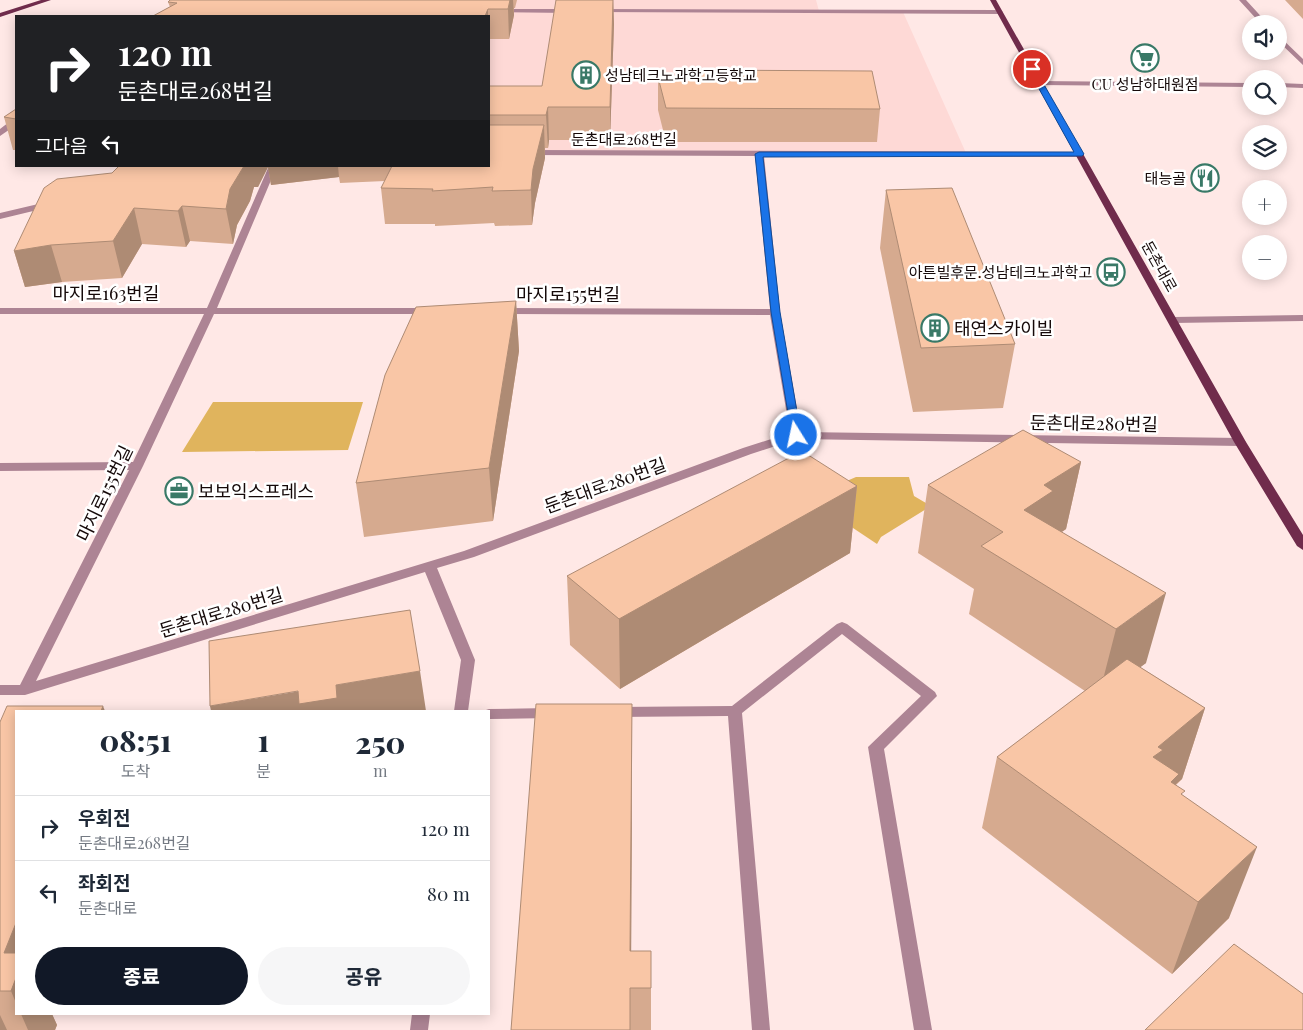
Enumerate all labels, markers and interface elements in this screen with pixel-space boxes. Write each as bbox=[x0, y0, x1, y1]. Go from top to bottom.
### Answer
map controls bbox=[1242, 15, 1287, 280]
button: sound bbox=[1242, 15, 1287, 60]
text: 120 m bbox=[118, 28, 212, 75]
icon: right bbox=[35, 35, 100, 100]
supermarket icon: CU 성남하대원점 bbox=[1130, 43, 1160, 73]
pin bbox=[1011, 48, 1053, 90]
icon: arrive bbox=[1018, 55, 1046, 83]
building icon: 성남테크노과학고등학교 bbox=[571, 60, 601, 90]
place label: 성남테크노과학고등학교 bbox=[605, 65, 757, 85]
button: search bbox=[1242, 70, 1287, 115]
place label: CU 성남하대원점 bbox=[1091, 74, 1199, 94]
text: 둔촌대로268번길 bbox=[118, 75, 273, 105]
button: layers bbox=[1242, 125, 1287, 170]
street label: 둔촌대로268번길 bbox=[571, 129, 677, 149]
icon: left bbox=[97, 130, 125, 158]
text: 그다음 bbox=[35, 132, 87, 158]
restaurant icon: 태능골 bbox=[1190, 163, 1220, 193]
place label: 태능골 bbox=[1145, 168, 1186, 188]
button: + bbox=[1242, 180, 1287, 225]
button: − bbox=[1242, 235, 1287, 280]
street label: 둔촌대로 bbox=[1138, 237, 1182, 295]
bus stop icon: 아튼빌후문.성남테크노과학고 bbox=[1096, 257, 1126, 287]
place label: 아튼빌후문.성남테크노과학고 bbox=[909, 262, 1092, 282]
street label: 마지로163번길 bbox=[53, 281, 159, 305]
street label: 마지로155번길 bbox=[516, 282, 620, 306]
building icon: 태연스카이빌 bbox=[920, 313, 950, 343]
place label: 태연스카이빌 bbox=[954, 316, 1053, 340]
position arrow bbox=[769, 408, 821, 460]
street label: 둔촌대로280번길 bbox=[1030, 410, 1158, 436]
street label: 마지로155번길 bbox=[70, 441, 138, 545]
street label: 둔촌대로280번길 bbox=[541, 452, 669, 518]
office icon: 보보익스프레스 bbox=[164, 476, 194, 506]
place label: 보보익스프레스 bbox=[198, 479, 314, 503]
street label: 둔촌대로280번길 bbox=[156, 582, 286, 642]
text: 08:51 bbox=[100, 720, 171, 760]
text: 1 bbox=[258, 720, 269, 760]
text: 250 bbox=[355, 722, 405, 762]
text: 도착 bbox=[121, 760, 150, 781]
text: 분 bbox=[256, 760, 271, 781]
text: m bbox=[373, 760, 387, 781]
text: 우회전 bbox=[78, 804, 130, 830]
icon: right bbox=[35, 814, 63, 842]
text: 120 m bbox=[421, 815, 470, 841]
text: 둔촌대로268번길 bbox=[78, 832, 191, 853]
text: 좌회전 bbox=[78, 869, 130, 895]
icon: left bbox=[35, 879, 63, 907]
text: 80 m bbox=[427, 880, 470, 906]
text: 둔촌대로 bbox=[78, 897, 137, 918]
button: 종료 bbox=[35, 947, 248, 1005]
button: 공유 bbox=[258, 947, 470, 1005]

